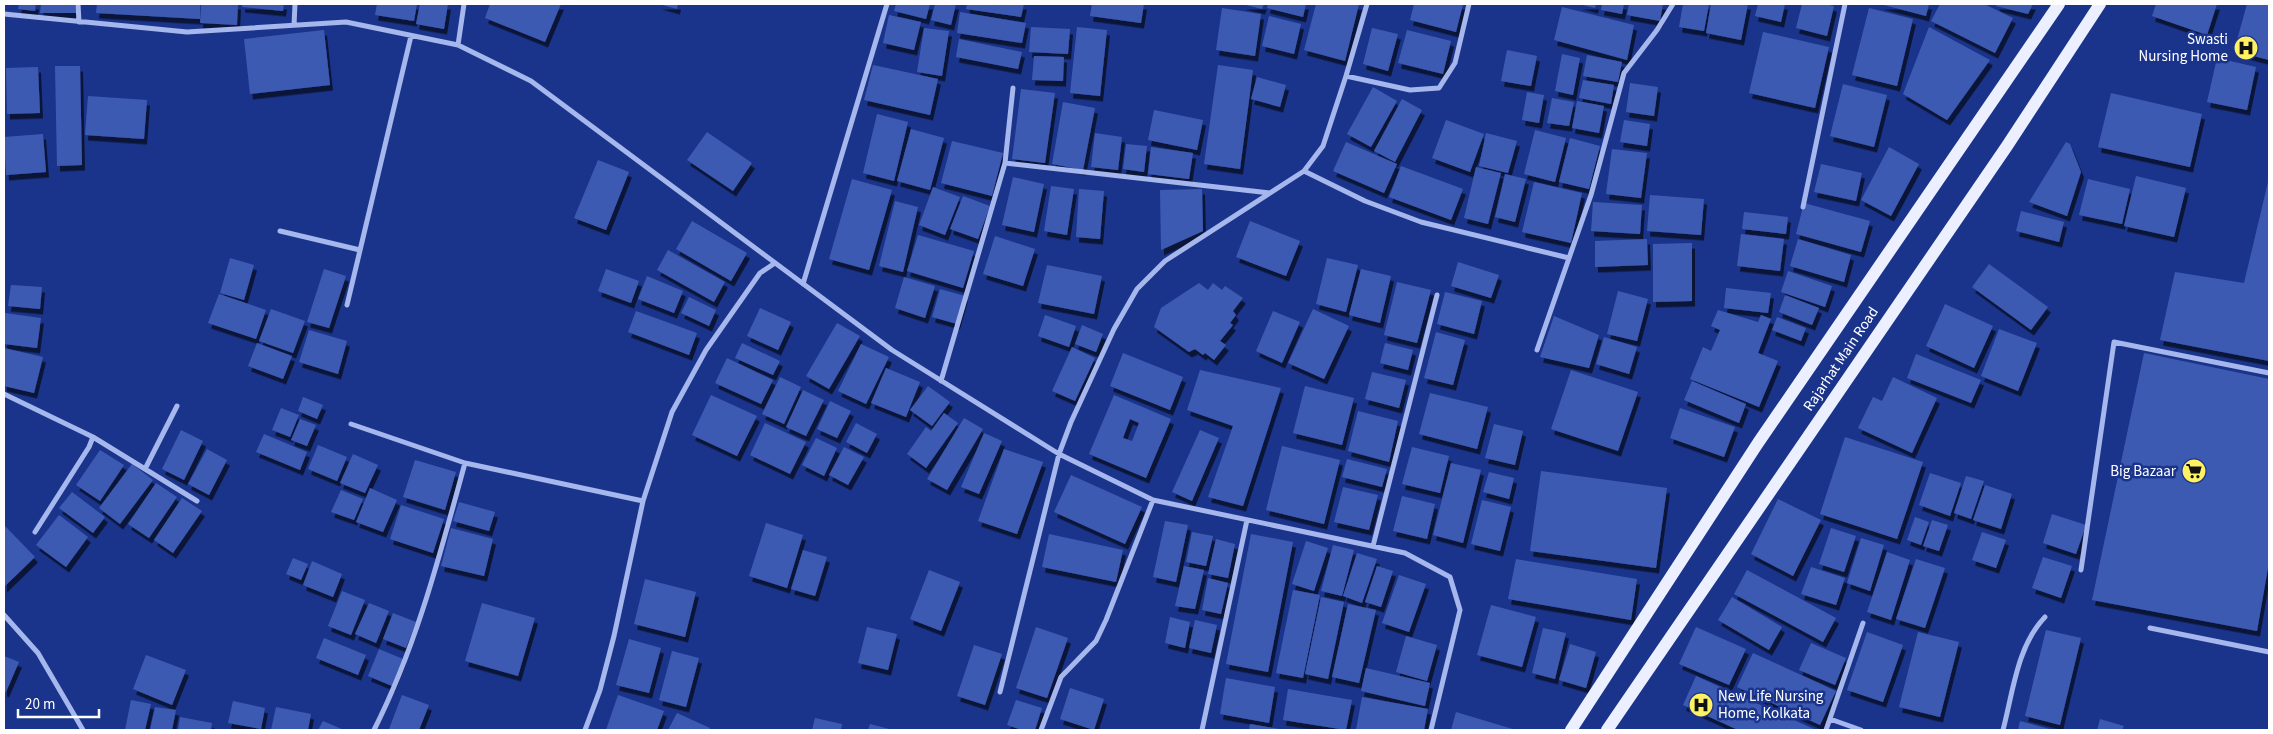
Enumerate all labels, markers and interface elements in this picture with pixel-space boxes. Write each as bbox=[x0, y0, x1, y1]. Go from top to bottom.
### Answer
place label: Swasti Nursing Home bbox=[2138, 29, 2228, 67]
hospital icon: Swasti Nursing Home bbox=[2233, 35, 2259, 61]
street label: Rajarhat Main Road bbox=[1798, 303, 1884, 415]
supermarket icon: Big Bazaar bbox=[2181, 458, 2207, 484]
place label: Big Bazaar bbox=[2110, 461, 2177, 482]
scale bar bbox=[18, 686, 99, 718]
place label: New Life Nursing Home, Kolkata bbox=[1718, 686, 1824, 724]
hospital icon: New Life Nursing Home, Kolkata bbox=[1688, 692, 1714, 718]
text: 20 m bbox=[25, 694, 55, 715]

